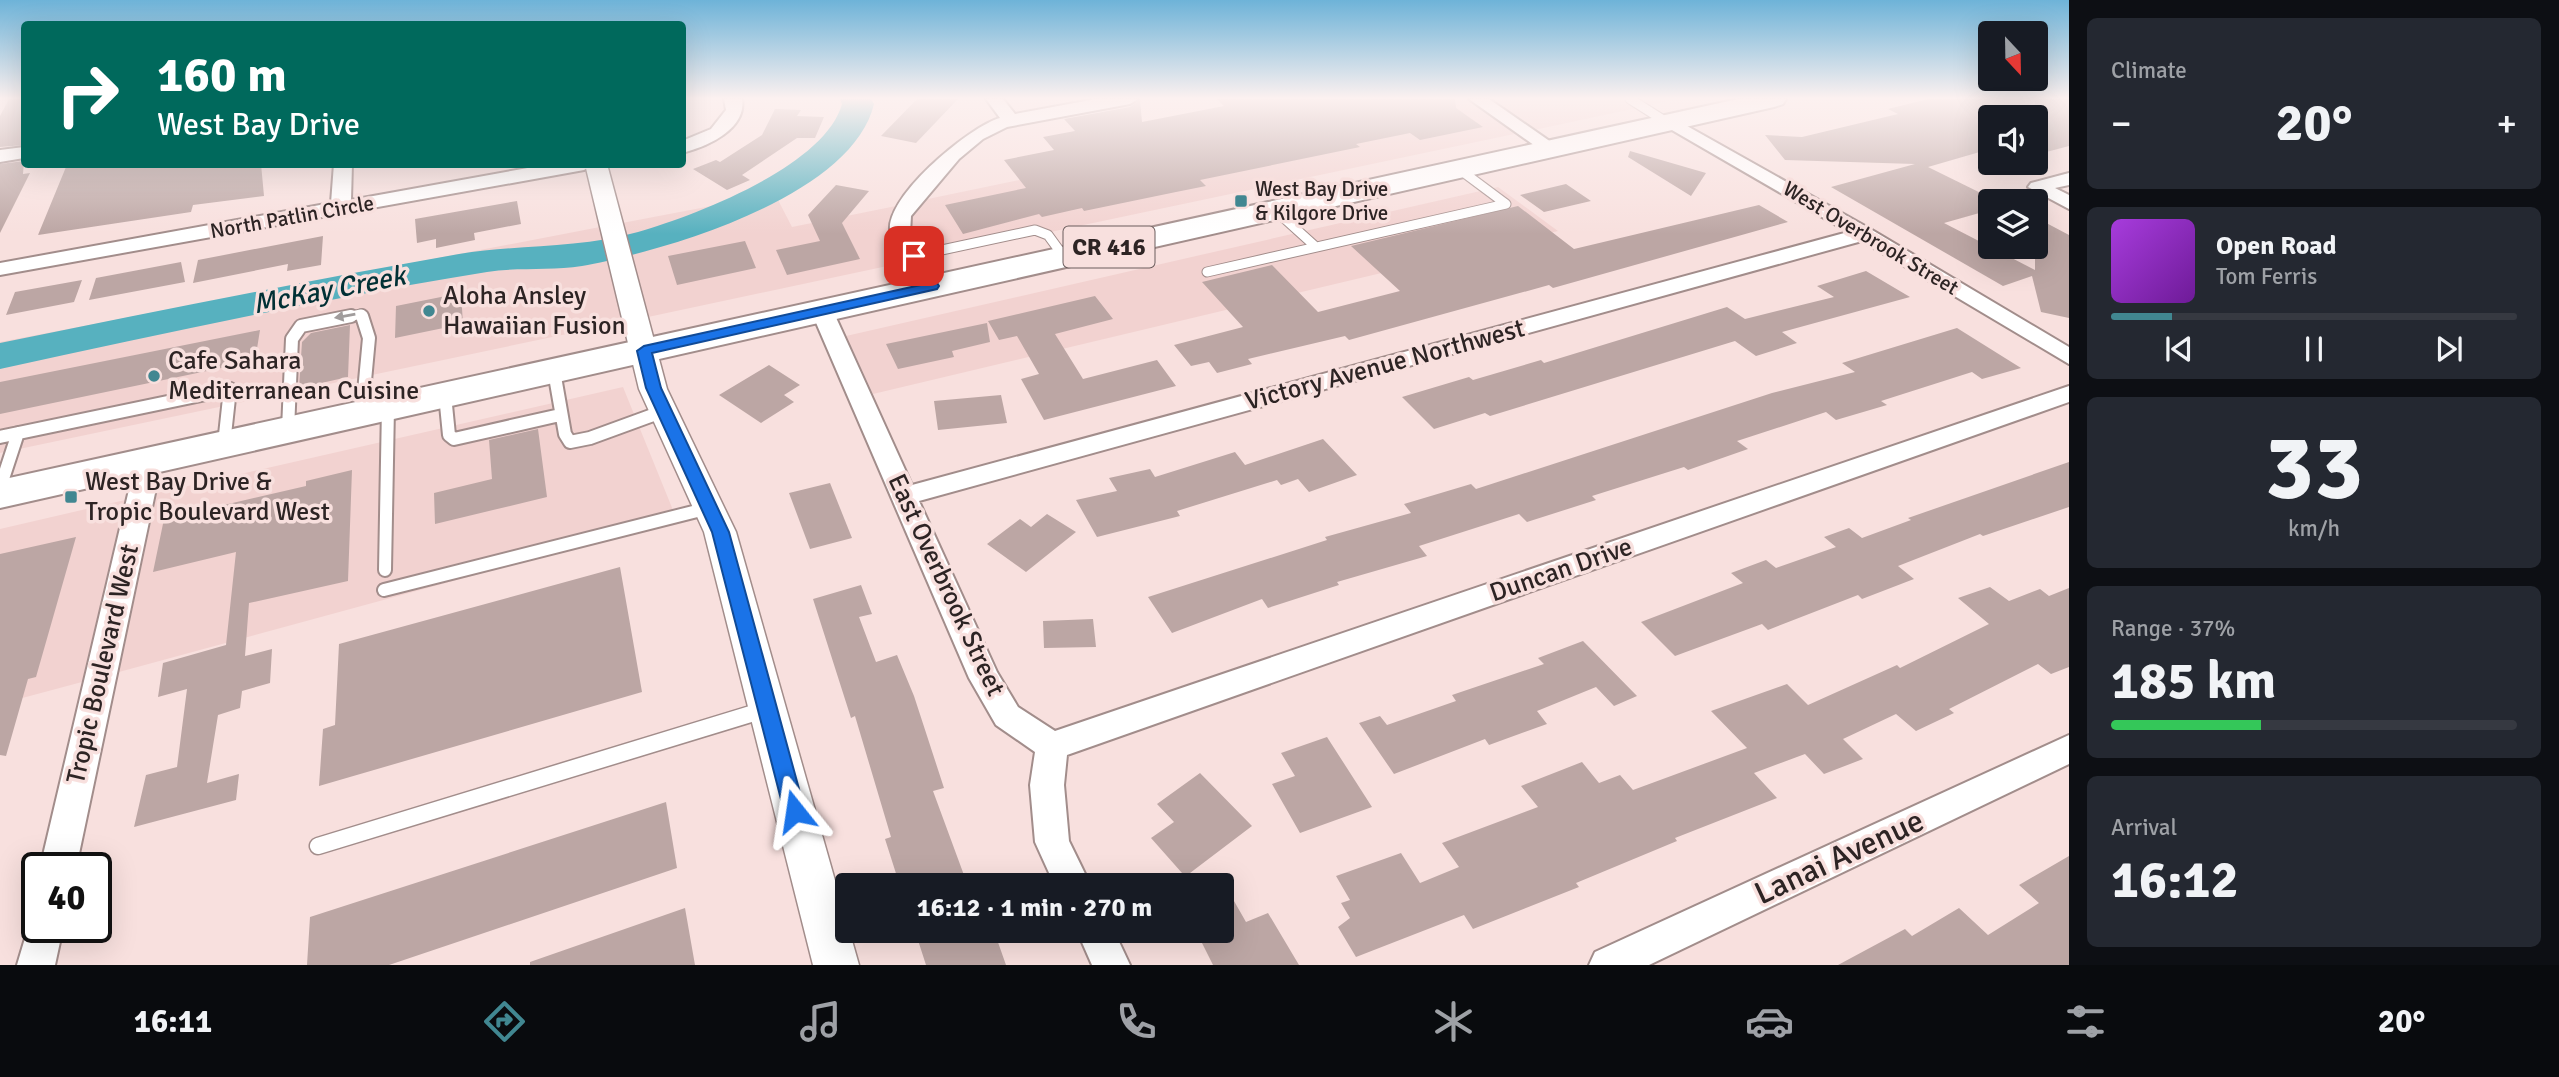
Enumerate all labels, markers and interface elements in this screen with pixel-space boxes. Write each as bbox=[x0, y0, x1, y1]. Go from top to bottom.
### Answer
north arrow bbox=[1978, 21, 2048, 91]
map controls bbox=[1978, 21, 2048, 259]
text: 160 m bbox=[157, 45, 287, 105]
icon: right bbox=[42, 49, 133, 140]
text: Climate bbox=[2111, 56, 2187, 85]
text: 20° bbox=[2276, 91, 2352, 155]
text: − bbox=[2111, 100, 2132, 147]
text: + bbox=[2496, 100, 2517, 147]
text: West Bay Drive bbox=[157, 105, 360, 144]
button: sound bbox=[1978, 105, 2048, 175]
street label: West Overbrook Street bbox=[1779, 175, 1963, 301]
place label: West Bay Drive & Kilgore Drive bbox=[1255, 176, 1388, 226]
button: layers bbox=[1978, 189, 2048, 259]
street label: North Patlin Circle bbox=[208, 190, 376, 244]
marker: West Bay Drive & Kilgore Drive bbox=[1233, 193, 1249, 209]
pin bbox=[884, 226, 944, 286]
road number: CR 416 bbox=[1064, 226, 1154, 268]
text: Open Road bbox=[2216, 230, 2337, 262]
icon: arrive bbox=[895, 237, 933, 275]
water label: McKay Creek bbox=[250, 258, 411, 321]
text: Tom Ferris bbox=[2216, 262, 2317, 291]
place label: Aloha Ansley Hawaiian Fusion bbox=[443, 280, 626, 342]
marker: Aloha Ansley Hawaiian Fusion bbox=[421, 303, 437, 319]
one-way arrow bbox=[334, 311, 356, 322]
street label: Victory Avenue Northwest bbox=[1242, 312, 1528, 418]
icon: previous bbox=[2160, 330, 2198, 368]
icon: pause bbox=[2295, 330, 2333, 368]
icon: next bbox=[2430, 330, 2468, 368]
place label: Cafe Sahara Mediterranean Cuisine bbox=[168, 345, 419, 407]
marker: Cafe Sahara Mediterranean Cuisine bbox=[146, 368, 162, 384]
text: 33 bbox=[2265, 412, 2363, 525]
place label: West Bay Drive & Tropic Boulevard West bbox=[85, 466, 330, 528]
street label: East Overbrook Street bbox=[880, 469, 1012, 701]
marker: West Bay Drive & Tropic Boulevard West bbox=[63, 489, 79, 505]
text: km/h bbox=[2288, 514, 2340, 543]
street label: Duncan Drive bbox=[1485, 531, 1637, 609]
street label: Tropic Boulevard West bbox=[60, 541, 146, 787]
text: Range · 37% bbox=[2111, 614, 2235, 643]
text: 185 km bbox=[2111, 649, 2276, 713]
position arrow bbox=[758, 774, 832, 848]
street label: Lanai Avenue bbox=[1748, 801, 1930, 913]
text: Arrival bbox=[2111, 813, 2177, 842]
text: 16:12 bbox=[2111, 848, 2239, 912]
speed limit sign: 40 bbox=[21, 852, 112, 943]
text: 16:12 · 1 min · 270 m bbox=[917, 892, 1152, 924]
icon: directions bbox=[480, 997, 529, 1046]
icon: music bbox=[796, 997, 845, 1046]
icon: phone bbox=[1112, 997, 1161, 1046]
icon: climate bbox=[1429, 997, 1478, 1046]
icon: car bbox=[1745, 997, 1794, 1046]
icon: filters bbox=[2061, 997, 2110, 1046]
text: 16:11 bbox=[134, 1002, 212, 1041]
text: 20° bbox=[2378, 1002, 2425, 1041]

